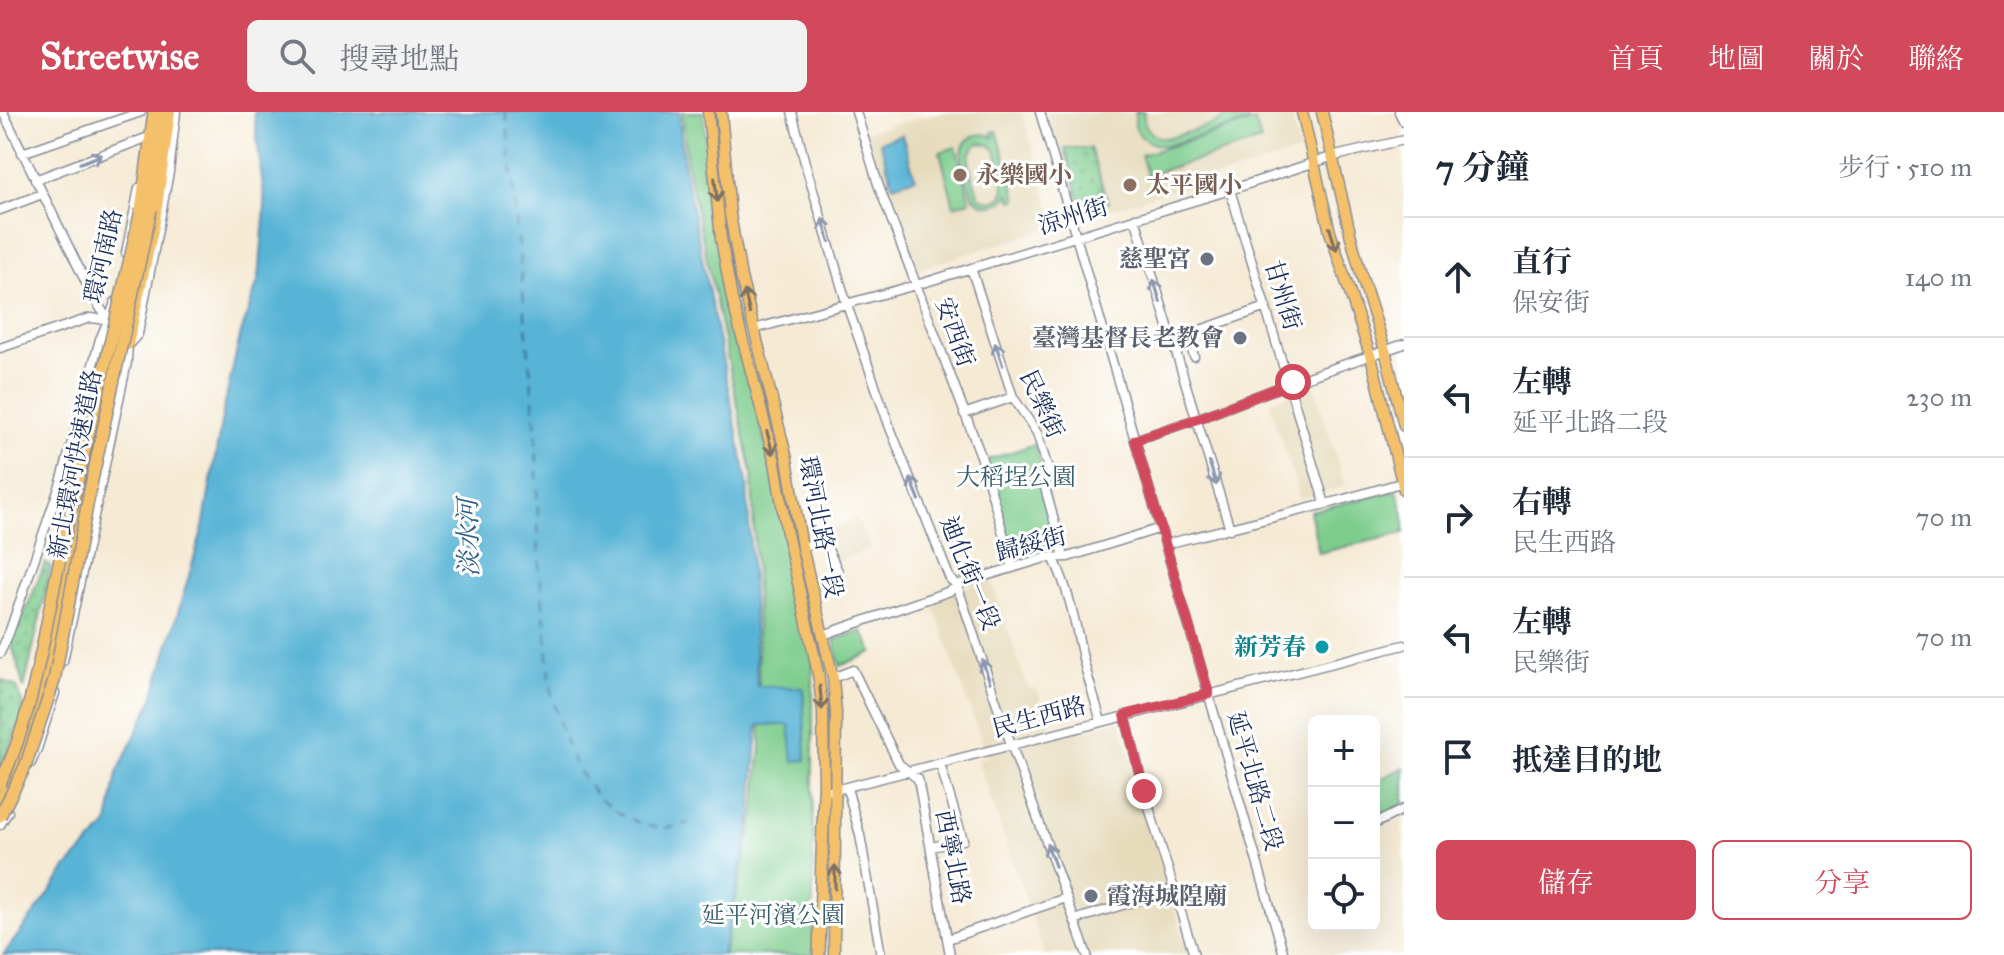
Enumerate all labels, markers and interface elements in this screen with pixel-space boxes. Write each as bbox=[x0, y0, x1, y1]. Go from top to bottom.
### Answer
search box bbox=[247, 20, 807, 92]
text: Streetwise bbox=[40, 33, 199, 79]
icon: search bbox=[275, 34, 319, 78]
text: 搜尋地點 bbox=[339, 41, 459, 77]
text: 首頁 bbox=[1608, 41, 1664, 76]
text: 地圖 bbox=[1708, 41, 1764, 76]
text: 關於 bbox=[1808, 41, 1864, 76]
text: 聯絡 bbox=[1908, 41, 1964, 76]
text: 7 分鐘 bbox=[1436, 147, 1529, 188]
one-way arrow bbox=[78, 151, 103, 165]
text: 步行 · 510 m bbox=[1838, 151, 1972, 183]
place label: 永樂國小 bbox=[976, 160, 1072, 190]
marker: 永樂國小 bbox=[951, 166, 969, 184]
place label: 太平國小 bbox=[1146, 170, 1242, 200]
one-way arrow bbox=[708, 176, 723, 203]
marker: 太平國小 bbox=[1121, 176, 1139, 194]
street label: 涼州街 bbox=[1034, 191, 1112, 241]
street label: 環河南路 bbox=[78, 206, 128, 306]
one-way arrow bbox=[818, 217, 833, 243]
one-way arrow bbox=[1327, 226, 1341, 251]
place label: 慈聖宮 bbox=[1119, 244, 1191, 274]
text: 直行 bbox=[1512, 244, 1572, 280]
marker: 慈聖宮 bbox=[1198, 250, 1216, 268]
icon: ahead bbox=[1436, 255, 1480, 299]
street label: 甘州街 bbox=[1258, 256, 1308, 334]
text: 140 m bbox=[1905, 261, 1972, 293]
one-way arrow bbox=[1149, 278, 1164, 304]
text: 保安街 bbox=[1512, 286, 1590, 318]
one-way arrow bbox=[739, 290, 754, 316]
street label: 安西街 bbox=[929, 293, 981, 371]
place label: 臺灣基督長老教會 bbox=[1032, 323, 1224, 353]
marker: 臺灣基督長老教會 bbox=[1231, 329, 1249, 347]
one-way arrow bbox=[990, 342, 1005, 367]
route start bbox=[1275, 364, 1311, 400]
text: 左轉 bbox=[1512, 364, 1572, 400]
street label: 民樂街 bbox=[1013, 365, 1071, 443]
street label: 新北環河快速道路 bbox=[42, 367, 108, 561]
icon: left bbox=[1436, 375, 1480, 419]
text: 230 m bbox=[1906, 381, 1972, 413]
text: 延平北路二段 bbox=[1512, 406, 1668, 438]
one-way arrow bbox=[764, 430, 779, 456]
street label: 環河北路一段 bbox=[793, 453, 849, 601]
one-way arrow bbox=[1206, 460, 1221, 486]
park label: 大稻埕公園 bbox=[956, 462, 1076, 492]
one-way arrow bbox=[906, 477, 921, 502]
text: 右轉 bbox=[1512, 484, 1572, 520]
water label: 淡水河 bbox=[451, 495, 485, 577]
icon: right bbox=[1436, 495, 1480, 539]
text: 70 m bbox=[1916, 501, 1972, 533]
street label: 迪化街一段 bbox=[934, 512, 1006, 634]
street label: 歸綏街 bbox=[992, 521, 1070, 567]
text: 民生西路 bbox=[1512, 526, 1616, 558]
text: 左轉 bbox=[1512, 604, 1572, 640]
icon: left bbox=[1436, 615, 1480, 659]
text: 70 m bbox=[1916, 621, 1972, 653]
place label: 新芳春 bbox=[1234, 632, 1306, 662]
marker: 新芳春 bbox=[1313, 638, 1331, 656]
text: 民樂街 bbox=[1512, 646, 1590, 678]
one-way arrow bbox=[977, 659, 992, 684]
one-way arrow bbox=[814, 684, 829, 711]
street label: 民生西路 bbox=[989, 690, 1089, 744]
street label: 延平北路二段 bbox=[1221, 708, 1289, 854]
map controls bbox=[1308, 715, 1380, 931]
button: + bbox=[1308, 715, 1380, 787]
icon: arrive bbox=[1436, 735, 1480, 779]
text: 抵達目的地 bbox=[1512, 742, 1662, 778]
route end bbox=[1126, 773, 1162, 809]
button: − bbox=[1308, 787, 1380, 859]
street label: 西寧北路 bbox=[929, 807, 977, 907]
button: 儲存 bbox=[1436, 840, 1696, 920]
button: 分享 bbox=[1712, 840, 1972, 920]
one-way arrow bbox=[1042, 843, 1057, 868]
button: locate bbox=[1308, 859, 1380, 931]
one-way arrow bbox=[827, 864, 842, 891]
place label: 霞海城隍廟 bbox=[1107, 881, 1227, 911]
marker: 霞海城隍廟 bbox=[1082, 887, 1100, 905]
park label: 延平河濱公園 bbox=[701, 900, 845, 930]

